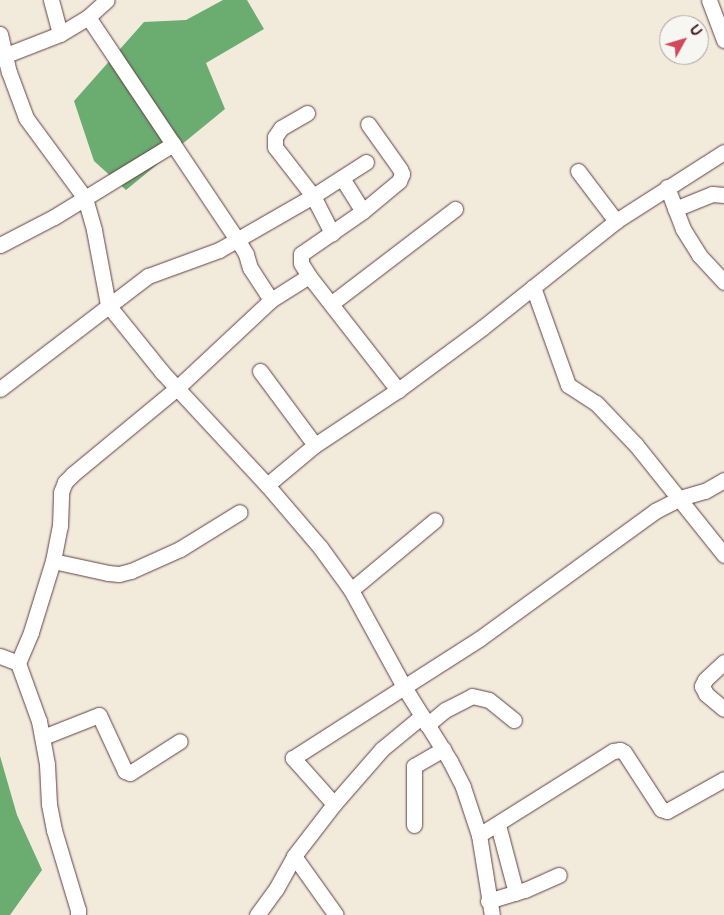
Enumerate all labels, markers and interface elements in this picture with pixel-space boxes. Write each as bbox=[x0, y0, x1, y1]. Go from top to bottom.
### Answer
north arrow bbox=[659, 15, 709, 65]
text: U bbox=[686, 22, 705, 40]

